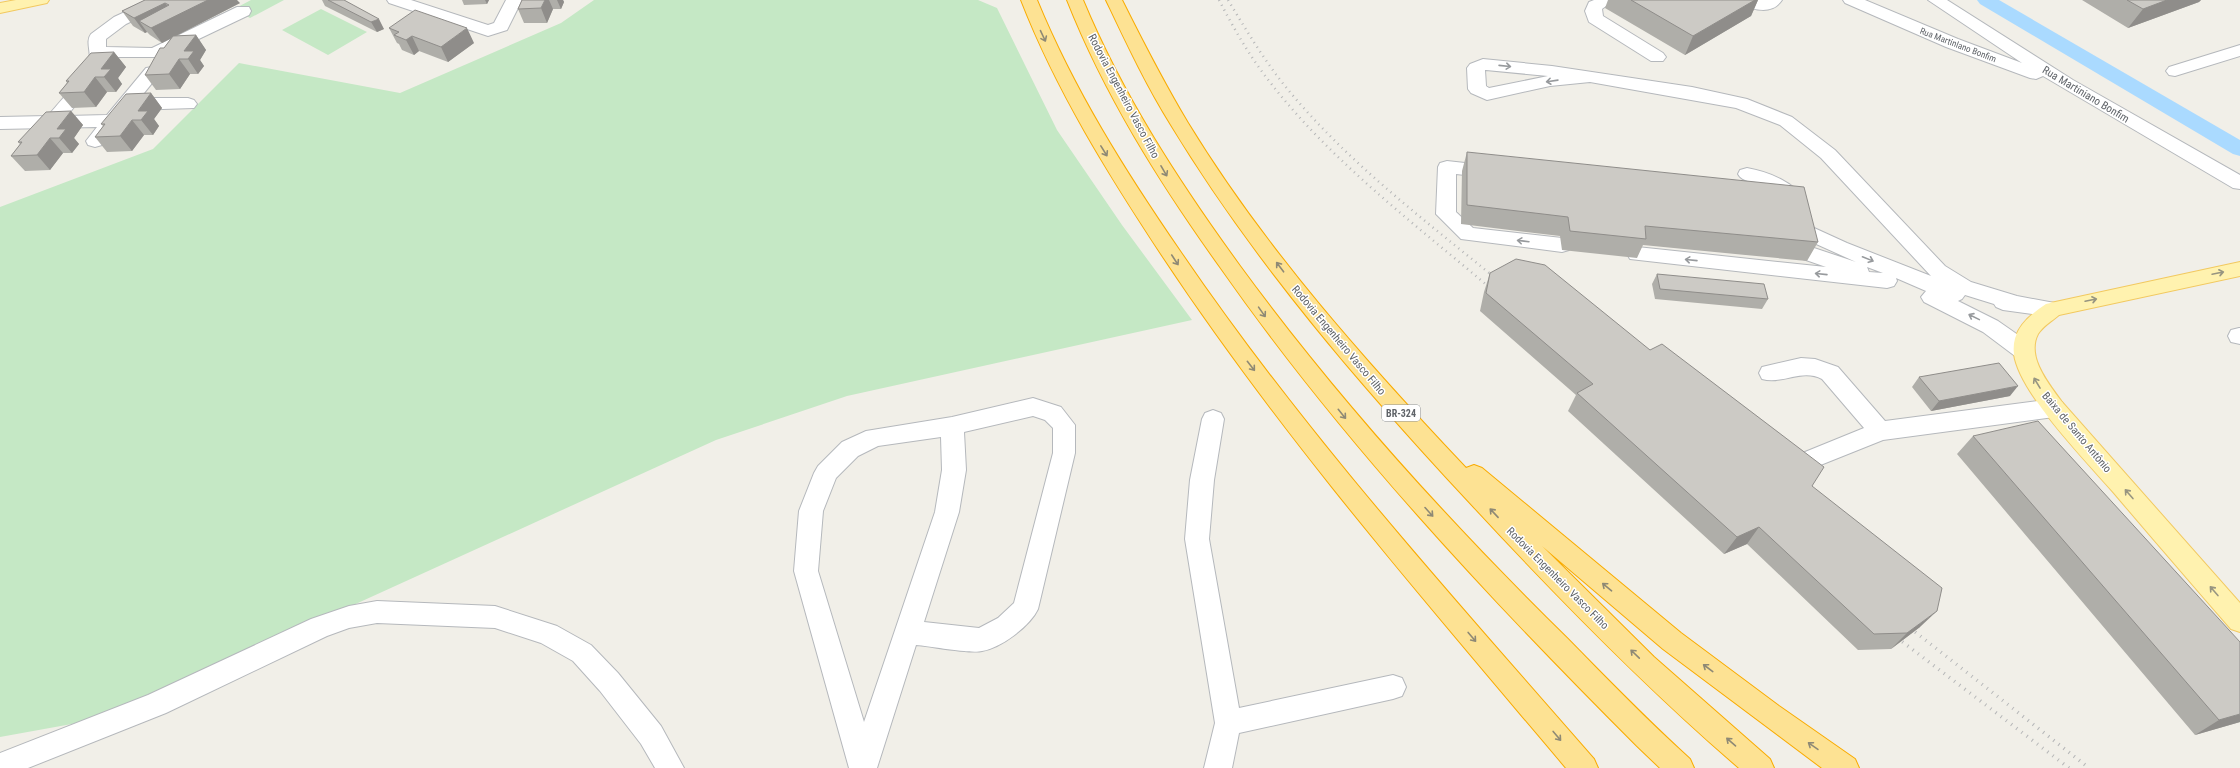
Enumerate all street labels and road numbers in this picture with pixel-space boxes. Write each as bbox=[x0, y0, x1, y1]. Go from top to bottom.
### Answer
street label: Rua Martinlano Bonfim bbox=[1918, 26, 1998, 64]
street label: Rodovia Engenheiro Vasco Filho bbox=[1085, 32, 1162, 161]
street label: Rua Martiniano Bonfim bbox=[2040, 63, 2131, 125]
street label: Rodovia Engenheiro Vasco Filho bbox=[1289, 283, 1389, 398]
street label: Baixa de Santo Antônio bbox=[2039, 390, 2114, 475]
road number: BR-324 bbox=[1382, 405, 1420, 421]
street label: Rodovia Engenheiro Vasco Filho bbox=[1504, 525, 1612, 632]

